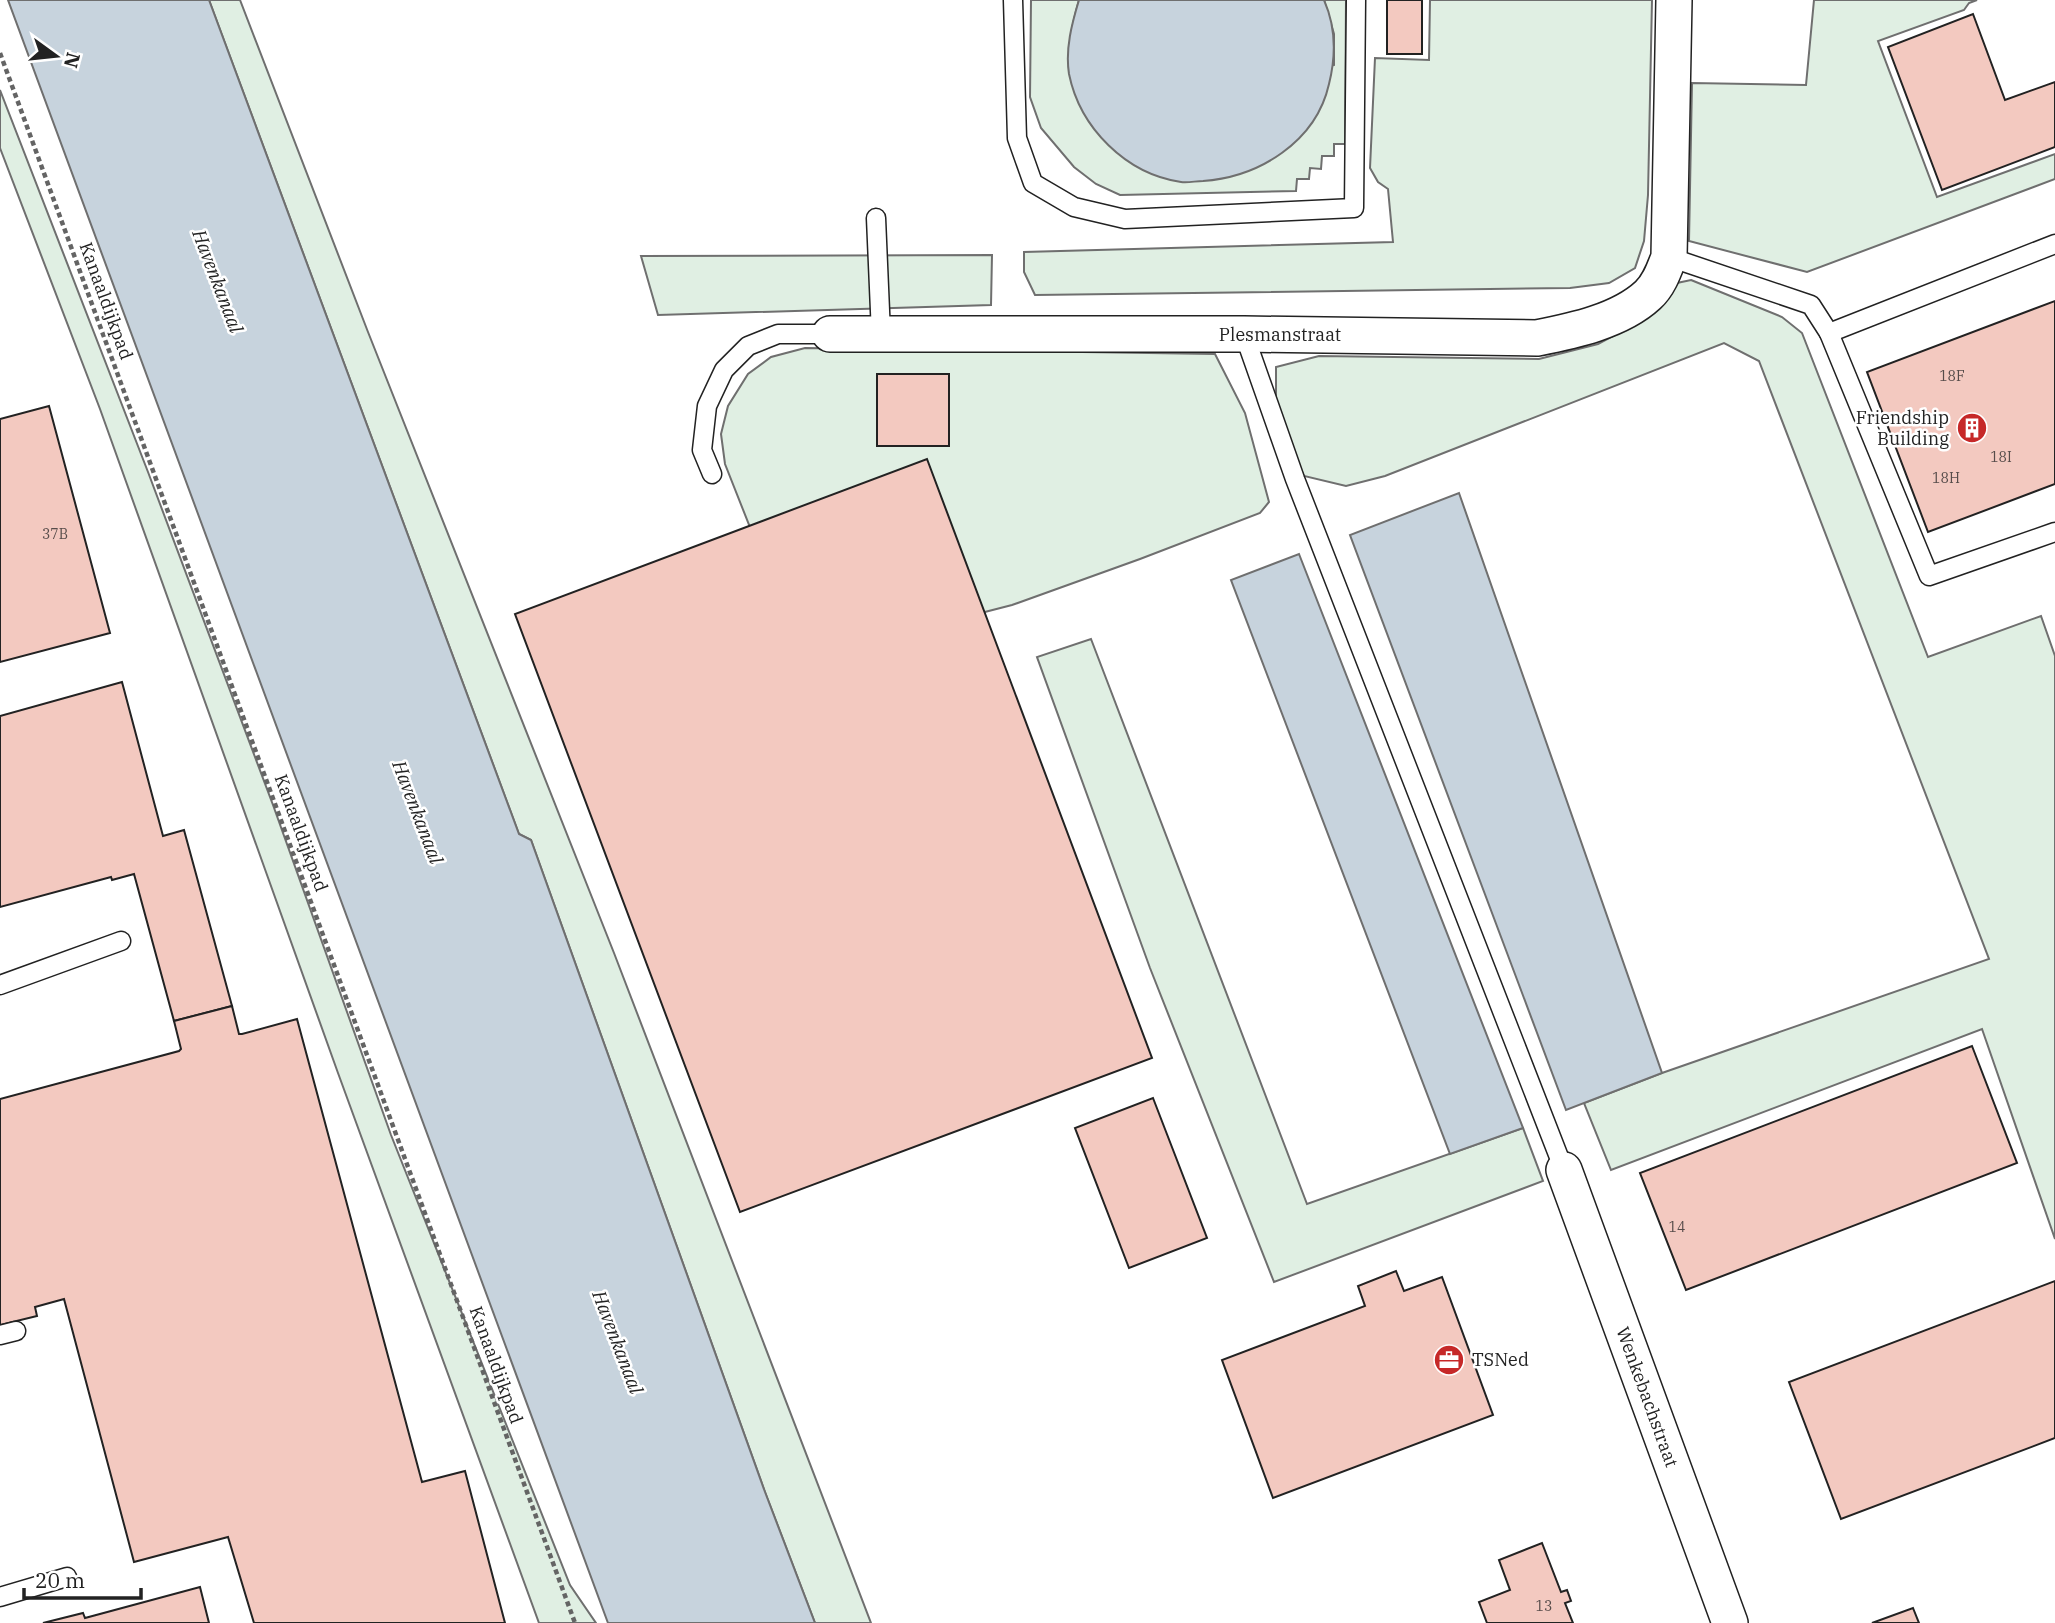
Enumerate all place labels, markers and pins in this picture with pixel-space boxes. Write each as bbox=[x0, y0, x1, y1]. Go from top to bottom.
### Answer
place label: Friendship Building bbox=[1856, 406, 1949, 450]
building icon: Friendship Building bbox=[1955, 411, 1989, 445]
office icon: TSNed bbox=[1432, 1343, 1466, 1377]
place label: TSNed bbox=[1472, 1348, 1529, 1371]

